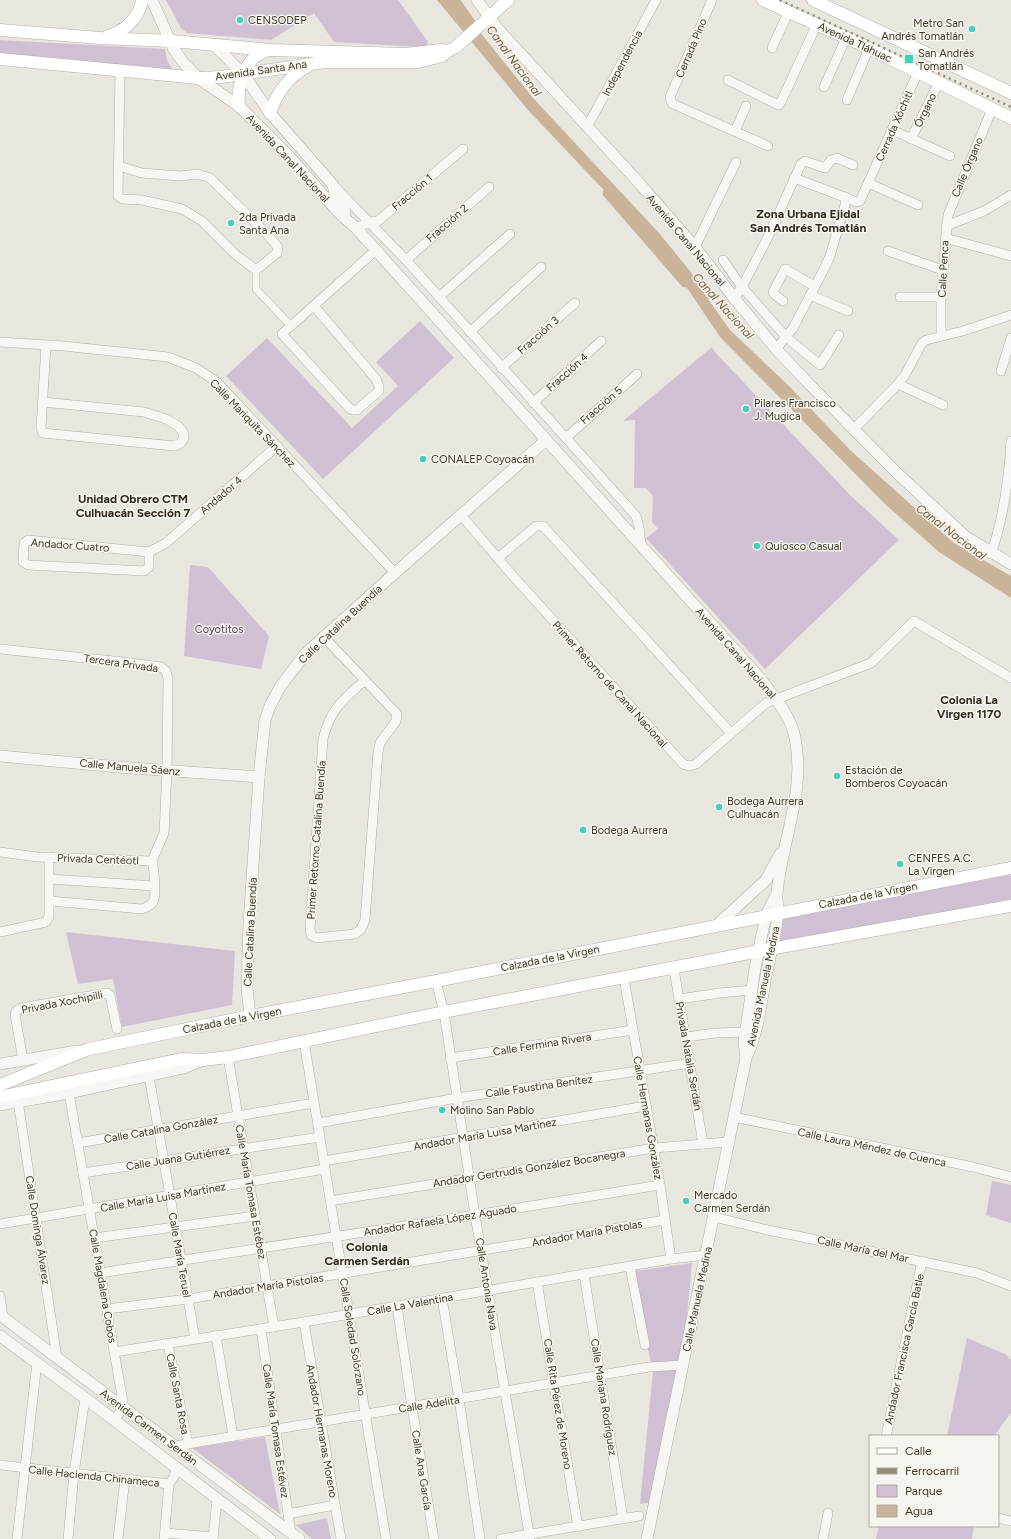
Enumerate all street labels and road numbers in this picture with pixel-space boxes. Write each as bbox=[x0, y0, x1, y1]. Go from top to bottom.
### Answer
street label: Cerrada Pino bbox=[673, 17, 710, 80]
street label: Avenida Tláhuac bbox=[816, 20, 894, 65]
street label: Independencia bbox=[600, 28, 645, 98]
street label: Avenida Santa Ana bbox=[214, 58, 308, 83]
street label: Cerrada Xóchitl bbox=[873, 89, 916, 163]
street label: Órgano bbox=[911, 90, 939, 130]
street label: Avenida Canal Nacional bbox=[243, 111, 332, 205]
street label: Calle Órgano bbox=[948, 135, 986, 199]
street label: Fracción 1 bbox=[389, 172, 435, 213]
street label: Avenida Canal Nacional bbox=[643, 192, 728, 289]
street label: Fracción 2 bbox=[424, 202, 471, 245]
street label: Calle Penca bbox=[936, 240, 951, 298]
street label: Fracción 3 bbox=[515, 314, 562, 357]
street label: Fracción 4 bbox=[544, 350, 591, 395]
street label: Calle Mariquita Sánchez bbox=[207, 376, 298, 470]
street label: Fracción 5 bbox=[578, 384, 625, 427]
street label: Andador 4 bbox=[198, 473, 245, 517]
street label: Andador Cuatro bbox=[30, 536, 110, 555]
street label: Calle Catalina Buendía bbox=[296, 582, 385, 666]
street label: Avenida Canal Nacional bbox=[693, 605, 779, 701]
street label: Primer Retorno de Canal Nacional bbox=[549, 618, 670, 750]
street label: Tercera Privada bbox=[83, 652, 159, 675]
street label: Calle Manuela Sáenz bbox=[79, 757, 181, 778]
street label: Primer Retorno Catalina Buendía bbox=[304, 760, 329, 920]
street label: Privada Centéotl bbox=[57, 852, 139, 867]
street label: Calle Catalina Buendía bbox=[241, 877, 260, 987]
street label: Calzada de la Virgen bbox=[818, 880, 918, 911]
street label: Avenida Manuela Medina bbox=[744, 925, 783, 1047]
street label: Calzada de la Virgen bbox=[500, 943, 600, 974]
street label: Privada Xochipilli bbox=[20, 988, 104, 1017]
street label: Privada Natalia Serdán bbox=[673, 1001, 704, 1112]
street label: Calzada de la Virgen bbox=[182, 1005, 282, 1036]
street label: Calle Fermina Rivera bbox=[492, 1030, 592, 1059]
street label: Calle Hermanas González bbox=[630, 1055, 665, 1181]
street label: Calle Faustina Benítez bbox=[485, 1073, 593, 1100]
street label: Calle Catalina González bbox=[103, 1113, 219, 1146]
street label: Andador María Luisa Martínez bbox=[412, 1115, 558, 1153]
street label: Calle María Tomasa Estébez bbox=[232, 1124, 269, 1260]
street label: Calle Laura Méndez de Cuenca bbox=[796, 1125, 947, 1170]
street label: Calle Juana Gutiérrez bbox=[125, 1144, 231, 1173]
street label: Andador Gertrudis González Bocanegra bbox=[432, 1147, 626, 1190]
street label: Calle Dominga Álvarez bbox=[22, 1175, 53, 1285]
street label: Calle María Luisa Martínez bbox=[99, 1180, 227, 1215]
street label: Andador Rafaela López Aguado bbox=[363, 1202, 518, 1239]
street label: Calle María Teruel bbox=[166, 1211, 193, 1299]
street label: Andador María Pistolas bbox=[531, 1217, 643, 1250]
street label: Calle Magdalena Cobos bbox=[86, 1228, 119, 1344]
street label: Calle María del Mar bbox=[816, 1233, 910, 1266]
street label: Calle Antonia Nava bbox=[473, 1237, 500, 1331]
street label: Calle Manuela Medina bbox=[680, 1245, 715, 1353]
street label: Andador María Pistolas bbox=[212, 1271, 324, 1302]
street label: Andador Francisca García Batle bbox=[882, 1273, 927, 1426]
street label: Calle Soledad Solórzano bbox=[337, 1277, 368, 1397]
street label: Calle La Valentina bbox=[366, 1291, 454, 1318]
street label: Calle Rita Pérez de Moreno bbox=[541, 1338, 574, 1470]
street label: Calle Mariana Rodríguez bbox=[588, 1338, 619, 1457]
street label: Calle Santa Rosa bbox=[163, 1353, 192, 1436]
street label: Calle María Tomasa Estévez bbox=[260, 1363, 291, 1499]
street label: Andador Hermanas Moreno bbox=[303, 1363, 340, 1499]
street label: Avenida Carmen Serdán bbox=[97, 1387, 200, 1468]
street label: Calle Adelita bbox=[398, 1393, 461, 1416]
street label: Calle Ana García bbox=[409, 1429, 434, 1511]
street label: Calle Hacienda Chinameca bbox=[28, 1463, 160, 1490]

